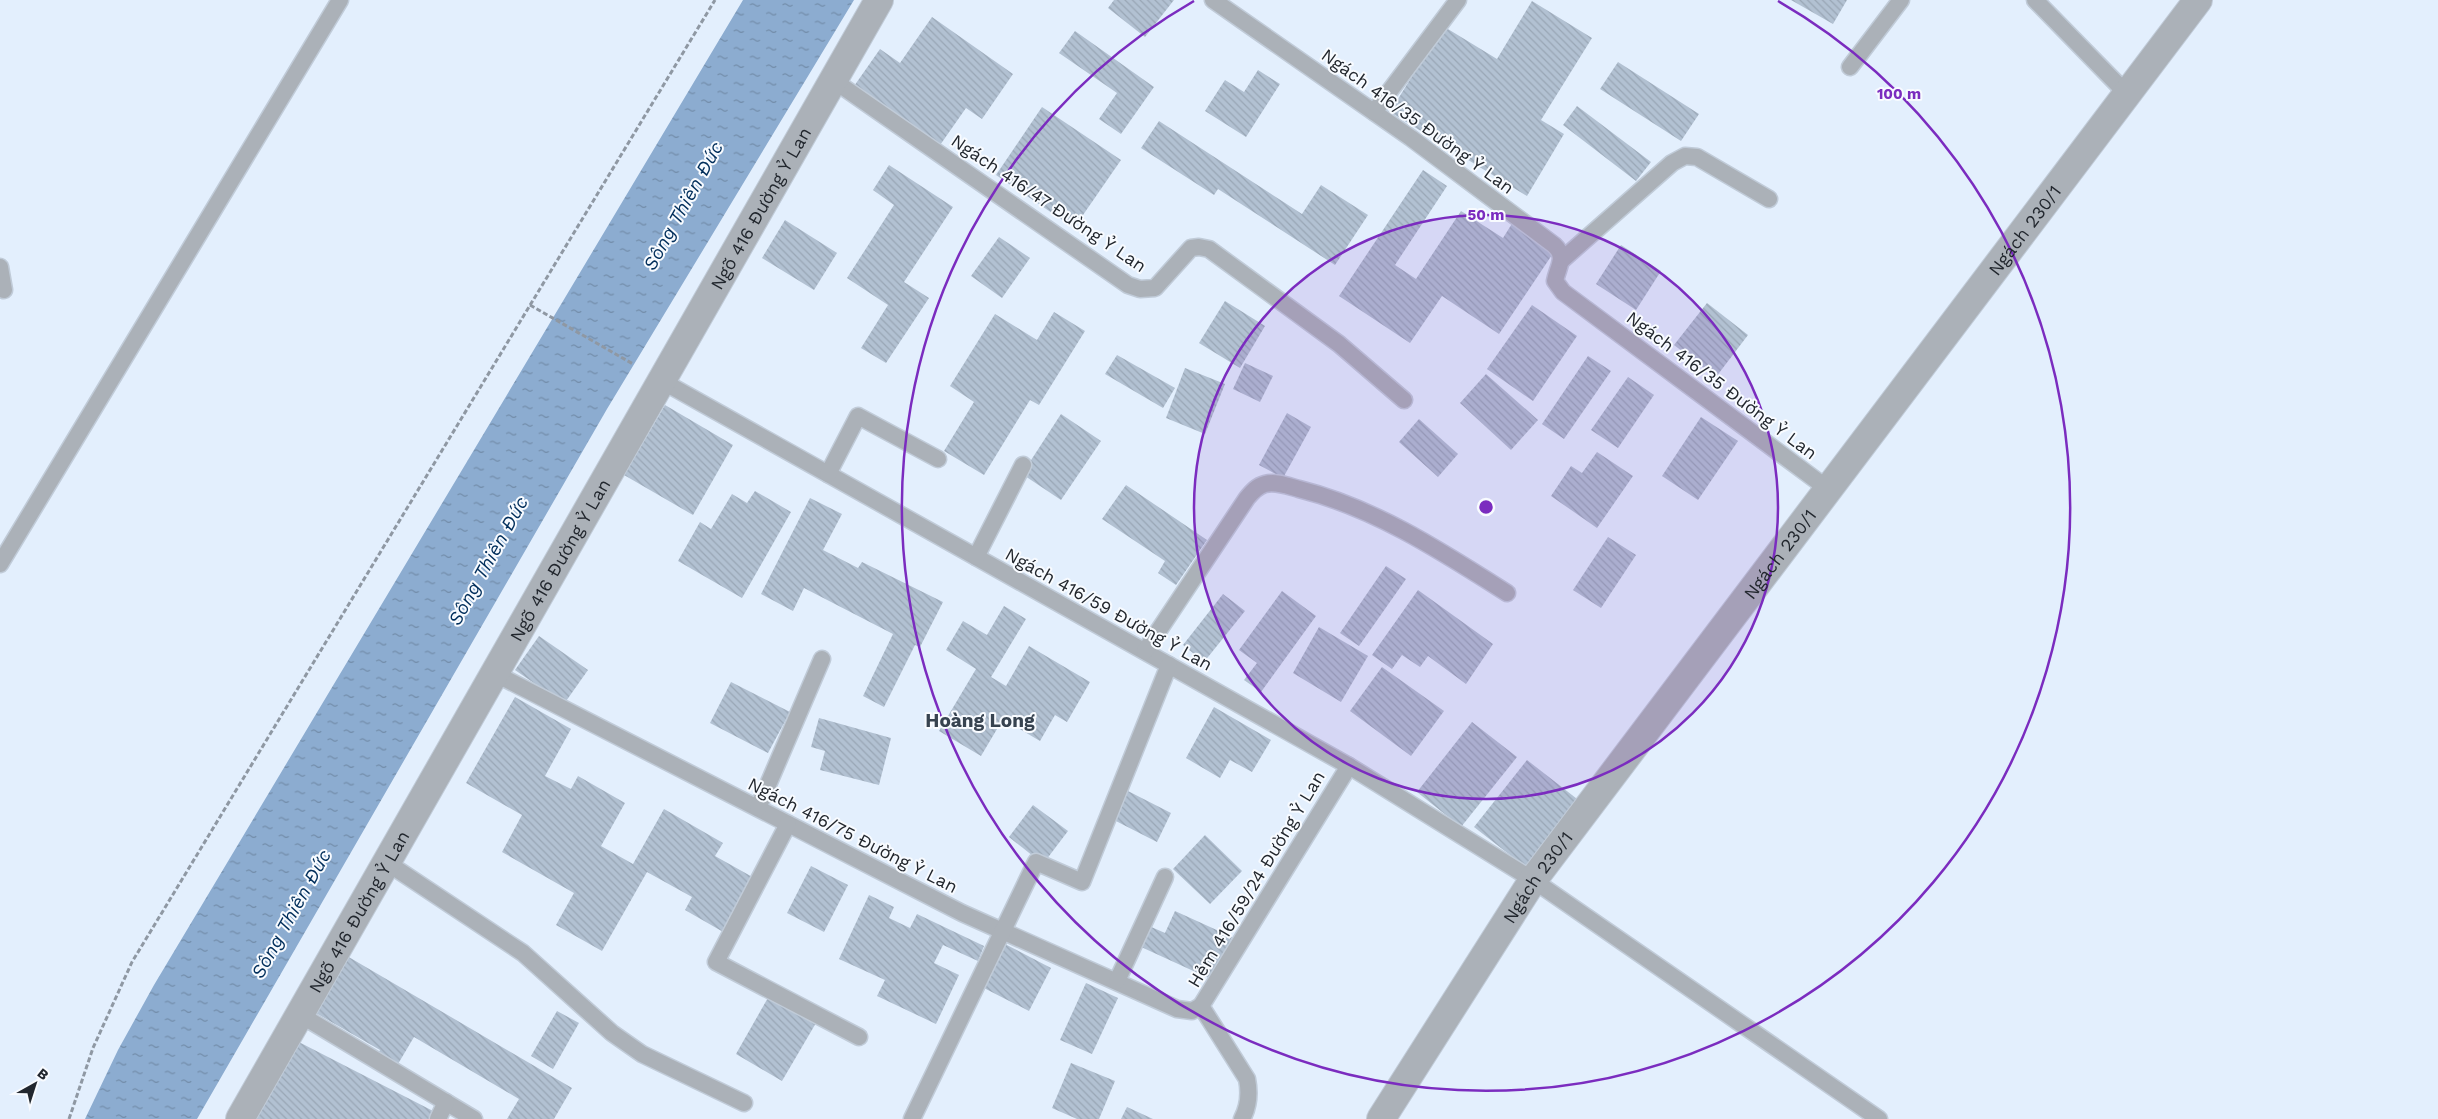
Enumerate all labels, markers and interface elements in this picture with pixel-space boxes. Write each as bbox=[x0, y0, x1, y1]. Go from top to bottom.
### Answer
street label: Ngách 416/35 Đường Ỷ Lan bbox=[1318, 44, 1518, 198]
text: 100 m bbox=[1877, 85, 1921, 103]
street label: Ngõ 416 Đường Ỷ Lan bbox=[706, 123, 815, 293]
street label: Ngách 416/47 Đường Ỷ Lan bbox=[947, 130, 1151, 276]
water label: Sông Thiên Đức bbox=[638, 138, 728, 274]
street label: Ngách 230/1 bbox=[1984, 181, 2065, 279]
text: 50 m bbox=[1468, 206, 1504, 224]
street label: Ngách 416/35 Đường Ỷ Lan bbox=[1623, 307, 1821, 463]
street label: Ngõ 416 Đường Ỷ Lan bbox=[505, 475, 614, 645]
water label: Sông Thiên Đức bbox=[443, 493, 533, 629]
centre of rings bbox=[1477, 498, 1495, 516]
street label: Ngách 230/1 bbox=[1739, 505, 1820, 603]
street label: Ngách 416/59 Đường Ỷ Lan bbox=[1002, 543, 1216, 675]
district label: Hoàng Long bbox=[925, 709, 1035, 732]
street label: Hẻm 416/59/24 Đường Ỷ Lan bbox=[1183, 767, 1329, 991]
street label: Ngách 416/75 Đường Ỷ Lan bbox=[745, 773, 961, 897]
street label: Ngõ 416 Đường Ỷ Lan bbox=[304, 827, 413, 996]
street label: Ngách 230/1 bbox=[1498, 827, 1577, 927]
water label: Sông Thiên Đức bbox=[246, 846, 336, 982]
north arrow bbox=[10, 1059, 60, 1109]
text: B bbox=[34, 1065, 52, 1083]

